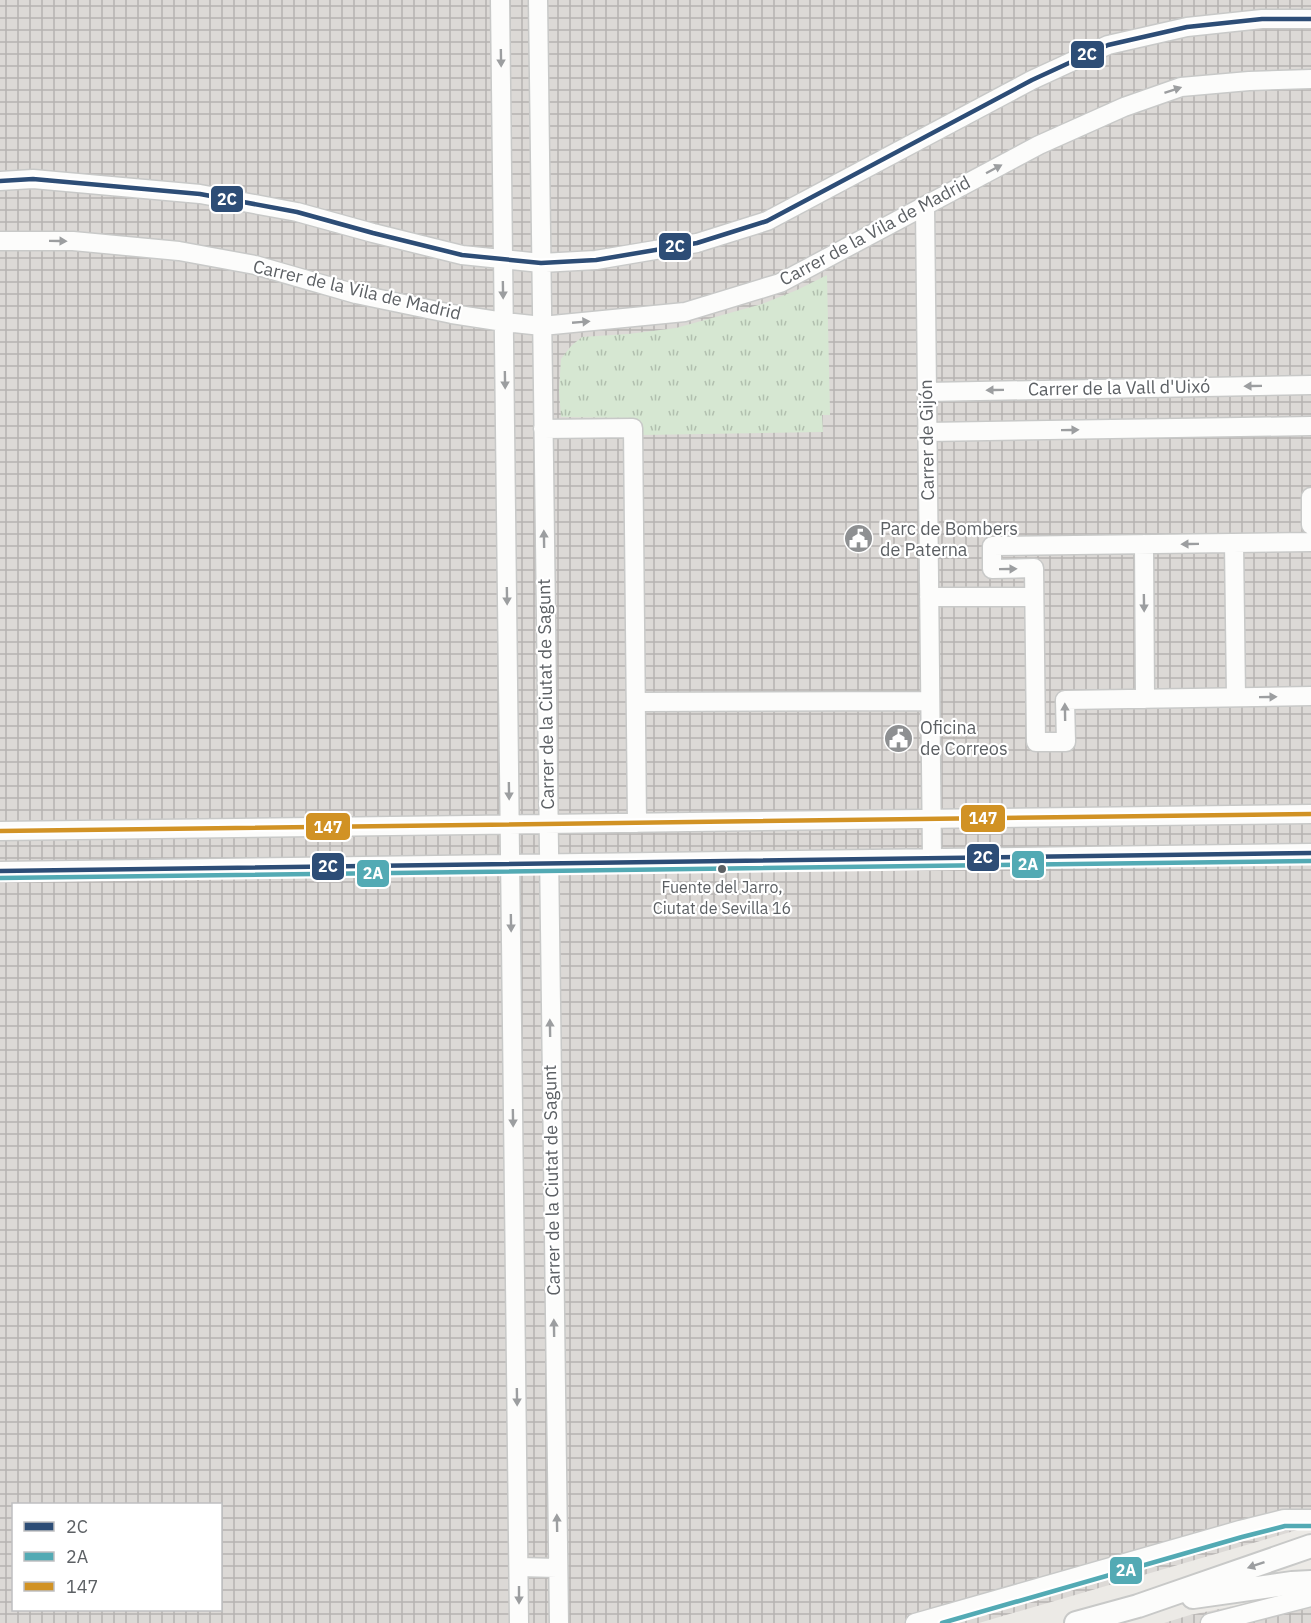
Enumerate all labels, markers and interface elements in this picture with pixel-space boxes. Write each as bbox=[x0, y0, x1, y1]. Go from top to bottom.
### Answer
line badge: 2C bbox=[1070, 40, 1105, 69]
text: 2C bbox=[1077, 44, 1097, 64]
one-way arrow bbox=[496, 49, 506, 68]
one-way arrow bbox=[1164, 85, 1182, 94]
one-way arrow bbox=[986, 164, 1003, 174]
street label: Carrer de la Vila de Madrid bbox=[775, 170, 974, 291]
line badge: 2C bbox=[210, 185, 244, 213]
text: 2C bbox=[217, 189, 237, 209]
line badge: 2C bbox=[658, 232, 692, 261]
one-way arrow bbox=[49, 236, 68, 246]
text: 2C bbox=[665, 236, 685, 256]
street label: Carrer de la Vila de Madrid bbox=[251, 254, 463, 325]
one-way arrow bbox=[499, 281, 508, 300]
one-way arrow bbox=[571, 317, 590, 327]
one-way arrow bbox=[500, 371, 510, 390]
street label: Carrer de la Vall d'Uixó bbox=[1028, 374, 1210, 401]
street label: Carrer de Gijón bbox=[914, 379, 939, 501]
one-way arrow bbox=[1243, 381, 1262, 391]
one-way arrow bbox=[985, 386, 1004, 395]
one-way arrow bbox=[1060, 425, 1079, 434]
place label: Parc de Bombers de Paterna bbox=[880, 517, 1018, 561]
public building icon: Parc de Bombers de Paterna bbox=[843, 523, 875, 555]
one-way arrow bbox=[539, 529, 549, 548]
one-way arrow bbox=[1180, 539, 1199, 548]
one-way arrow bbox=[999, 564, 1018, 574]
street label: Carrer de la Ciutat de Sagunt bbox=[532, 578, 559, 810]
one-way arrow bbox=[502, 587, 512, 606]
one-way arrow bbox=[1139, 593, 1149, 612]
one-way arrow bbox=[1259, 692, 1278, 702]
one-way arrow bbox=[1060, 703, 1070, 722]
place label: Oficina de Correos bbox=[920, 716, 1008, 760]
public building icon: Oficina de Correos bbox=[883, 722, 915, 754]
one-way arrow bbox=[505, 782, 514, 801]
line badge: 147 bbox=[960, 804, 1006, 833]
text: 147 bbox=[969, 808, 997, 828]
line badge: 147 bbox=[305, 812, 351, 841]
text: 147 bbox=[314, 817, 342, 837]
line badge: 2C bbox=[966, 843, 1000, 872]
text: 2C bbox=[973, 847, 993, 867]
line badge: 2A bbox=[1011, 850, 1045, 879]
line badge: 2C bbox=[311, 852, 345, 881]
text: 2A bbox=[1018, 854, 1038, 874]
text: 2C bbox=[318, 856, 338, 876]
line badge: 2A bbox=[356, 859, 390, 888]
text: 2A bbox=[363, 863, 383, 883]
marker: Fuente del Jarro, Ciutat de Sevilla 16 bbox=[716, 863, 728, 875]
place label: Fuente del Jarro, Ciutat de Sevilla 16 bbox=[653, 877, 791, 918]
one-way arrow bbox=[506, 913, 516, 932]
one-way arrow bbox=[546, 1018, 555, 1037]
street label: Carrer de la Ciutat de Sagunt bbox=[538, 1064, 565, 1296]
one-way arrow bbox=[508, 1108, 518, 1127]
one-way arrow bbox=[549, 1318, 559, 1337]
one-way arrow bbox=[512, 1387, 521, 1406]
legend bbox=[12, 1503, 222, 1611]
one-way arrow bbox=[552, 1513, 561, 1532]
text: 2C bbox=[66, 1515, 88, 1538]
text: 2A bbox=[66, 1545, 89, 1568]
line badge: 2A bbox=[1109, 1556, 1143, 1585]
text: 2A bbox=[1116, 1560, 1136, 1580]
one-way arrow bbox=[1247, 1561, 1265, 1571]
text: 147 bbox=[66, 1575, 98, 1598]
one-way arrow bbox=[514, 1585, 524, 1604]

